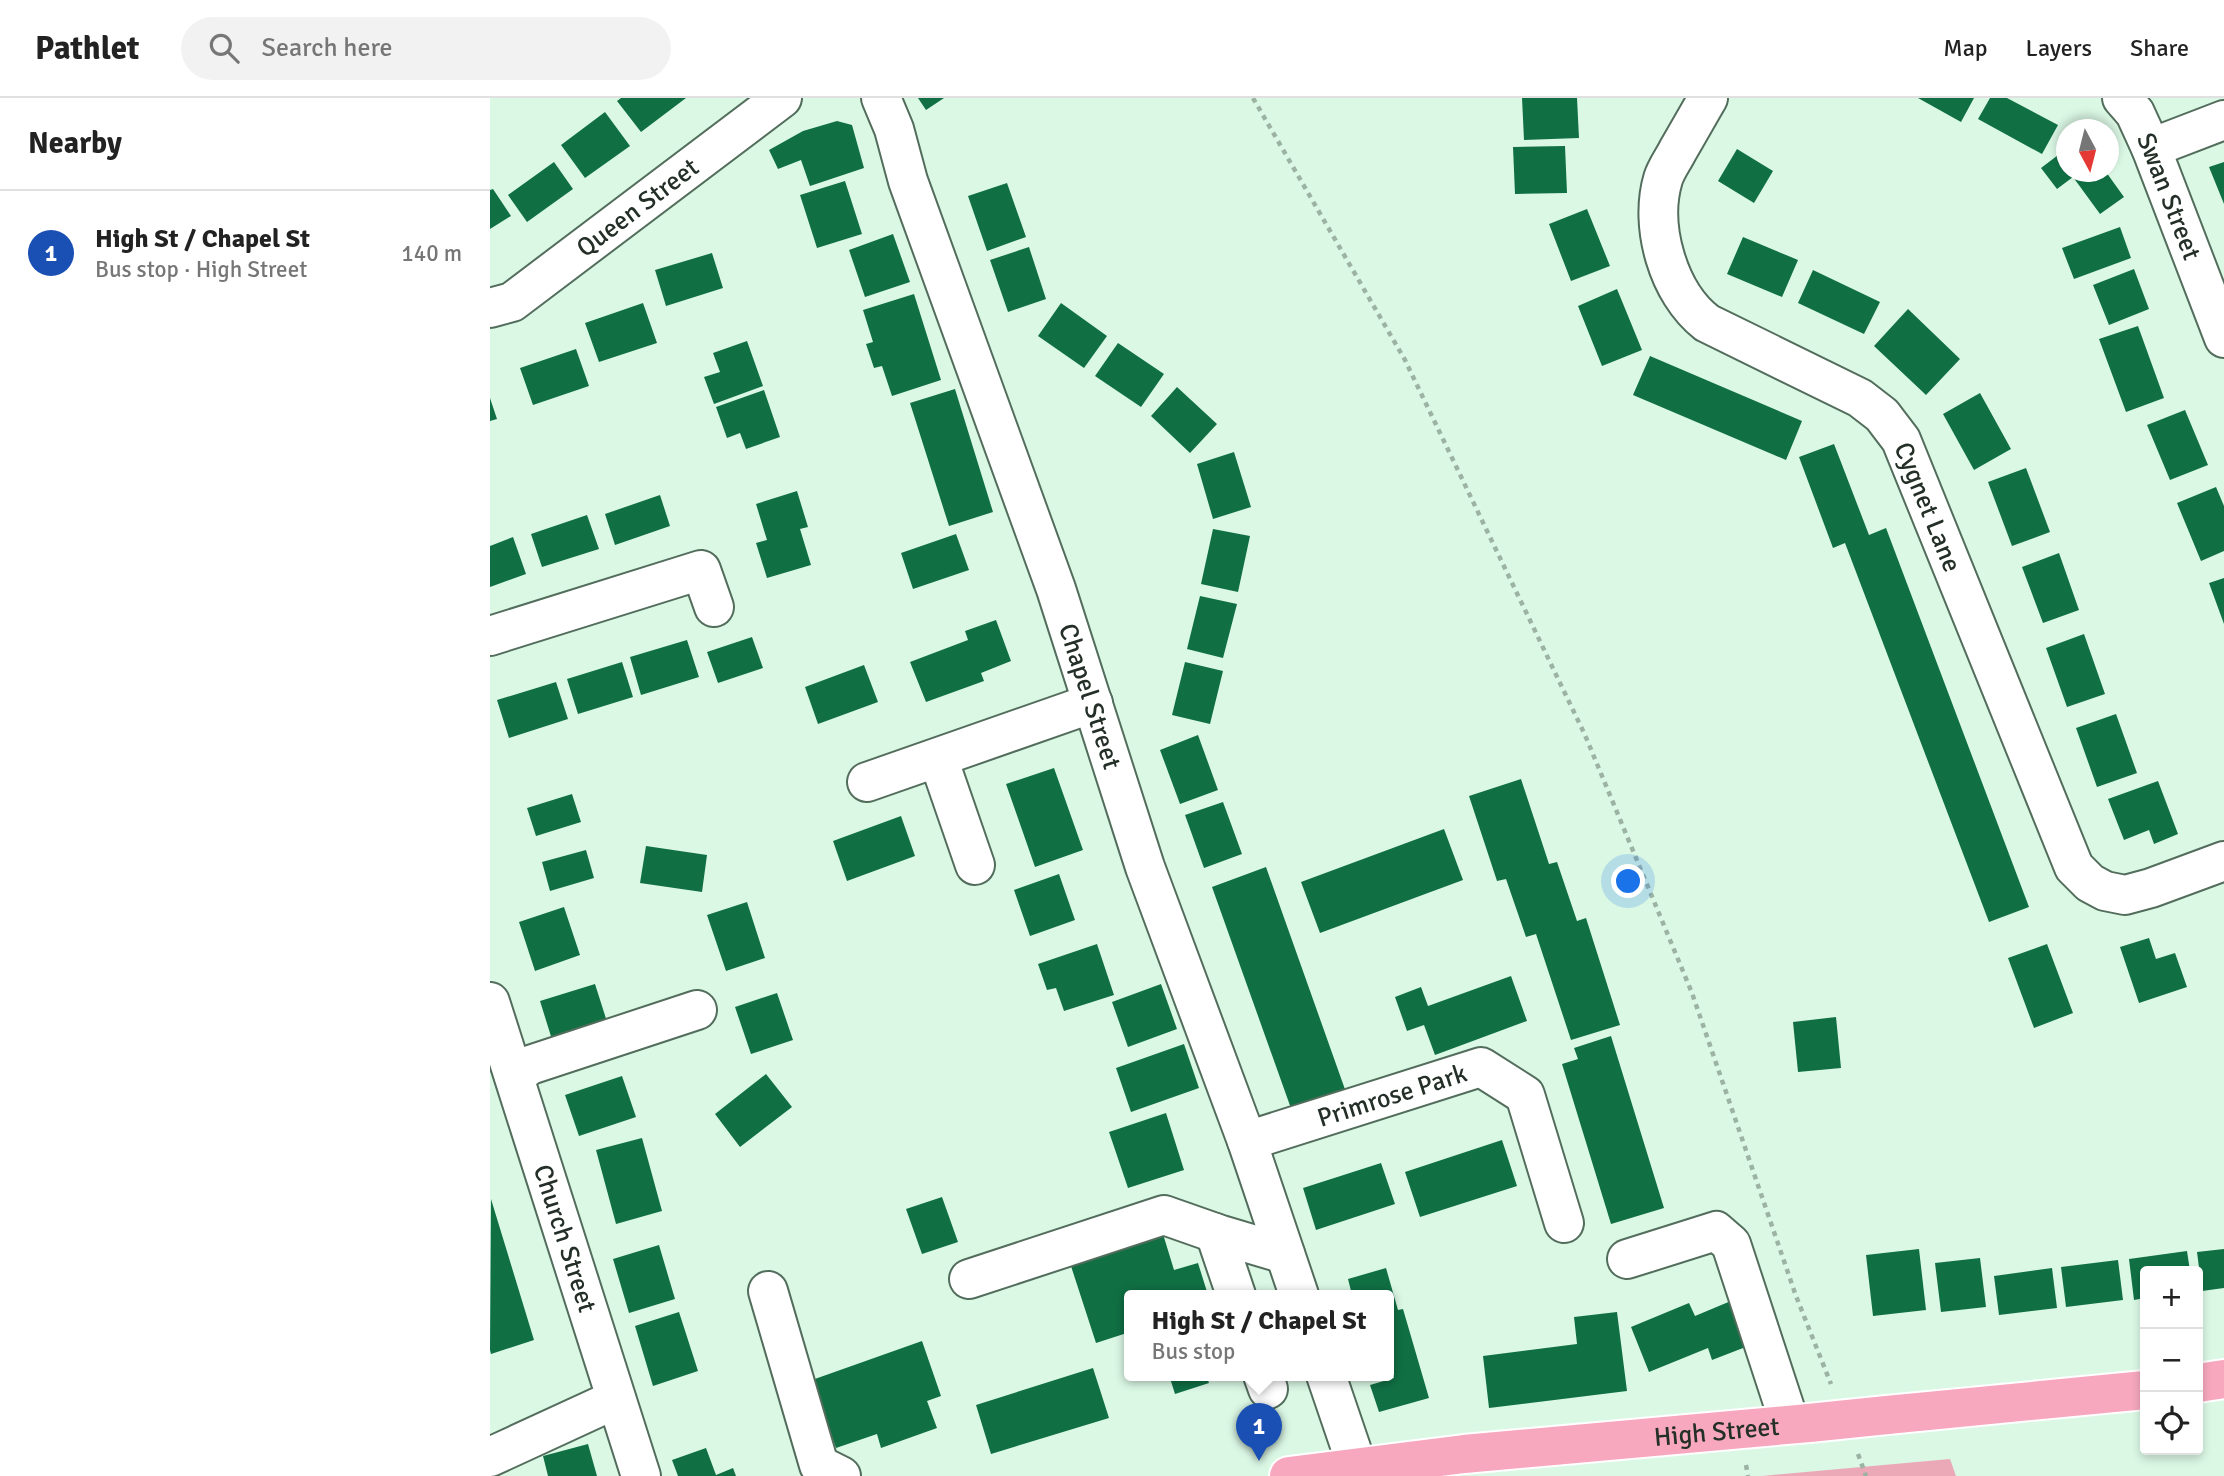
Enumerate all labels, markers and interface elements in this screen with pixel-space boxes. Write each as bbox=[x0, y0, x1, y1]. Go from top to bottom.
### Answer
search box bbox=[181, 17, 671, 80]
text: Pathlet bbox=[35, 28, 139, 69]
icon: search bbox=[205, 29, 243, 67]
text: Search here bbox=[261, 32, 393, 64]
text: Map bbox=[1943, 33, 1988, 63]
text: Layers bbox=[2026, 33, 2092, 63]
text: Share bbox=[2130, 33, 2189, 63]
north arrow bbox=[2056, 119, 2119, 182]
text: Nearby bbox=[28, 125, 122, 162]
street label: Swan Street bbox=[2129, 128, 2207, 265]
street label: Queen Street bbox=[571, 152, 705, 264]
text: High St / Chapel St bbox=[95, 223, 310, 255]
text: 1 bbox=[45, 239, 57, 268]
text: 140 m bbox=[401, 239, 462, 268]
text: Bus stop · High Street bbox=[95, 255, 307, 284]
street label: Cygnet Lane bbox=[1887, 438, 1968, 577]
street label: Chapel Street bbox=[1051, 620, 1128, 773]
your location bbox=[1611, 864, 1645, 898]
street label: Primrose Park bbox=[1314, 1058, 1471, 1135]
street label: Church Street bbox=[526, 1161, 603, 1316]
map controls bbox=[2140, 1266, 2203, 1455]
button: + bbox=[2140, 1266, 2203, 1329]
popup bbox=[1124, 1290, 1394, 1381]
text: High St / Chapel St bbox=[1151, 1305, 1367, 1337]
button: − bbox=[2140, 1329, 2203, 1392]
text: Bus stop bbox=[1151, 1337, 1235, 1366]
button: locate bbox=[2140, 1392, 2203, 1455]
pin: 1 bbox=[1236, 1403, 1282, 1461]
street label: High Street bbox=[1653, 1411, 1781, 1454]

